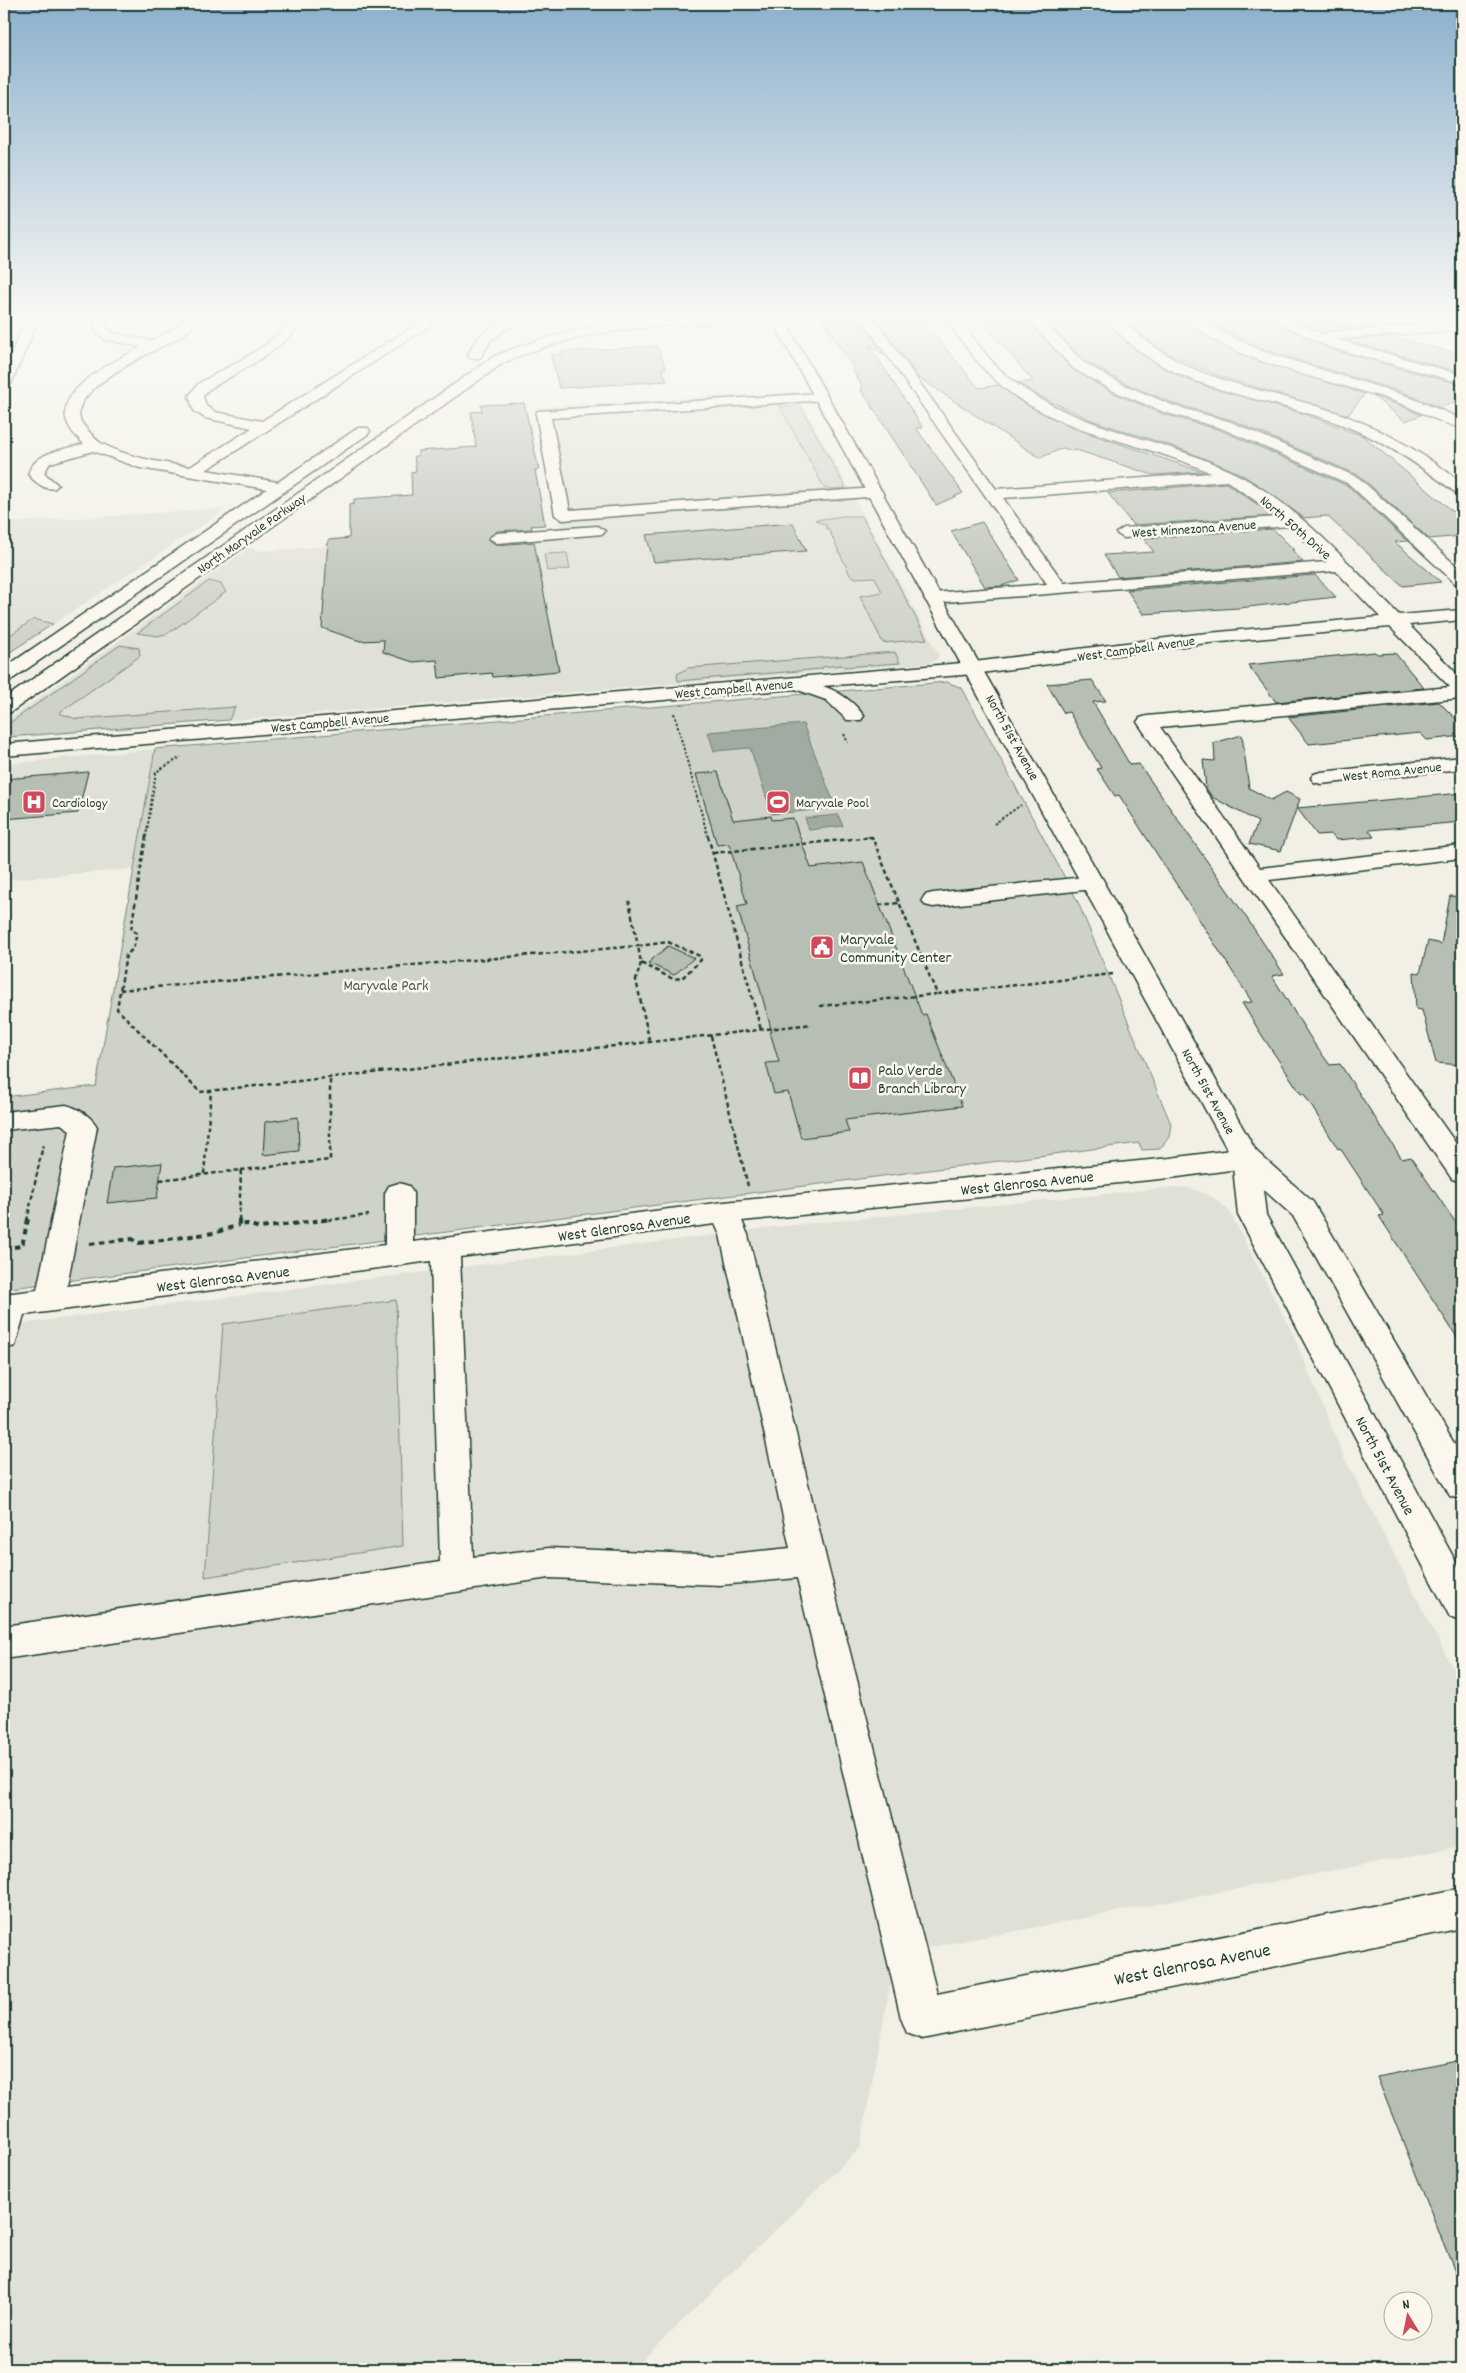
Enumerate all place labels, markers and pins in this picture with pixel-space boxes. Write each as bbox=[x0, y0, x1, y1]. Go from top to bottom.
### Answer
hospital icon: Cardiology bbox=[21, 789, 47, 815]
sports icon: Maryvale Pool bbox=[765, 789, 791, 815]
place label: Cardiology bbox=[52, 794, 108, 814]
place label: Maryvale Pool bbox=[796, 794, 870, 814]
place label: Maryvale Community Center bbox=[840, 929, 952, 970]
public building icon: Maryvale Community Center bbox=[809, 934, 835, 960]
place label: Palo Verde Branch Library bbox=[878, 1060, 967, 1101]
library icon: Palo Verde Branch Library bbox=[847, 1065, 873, 1091]

